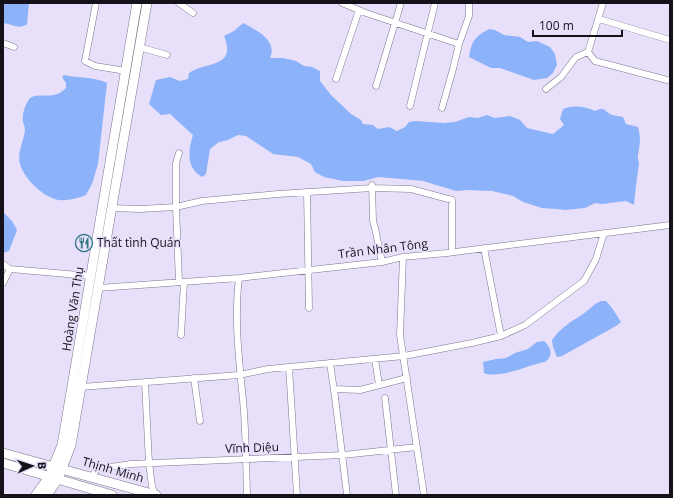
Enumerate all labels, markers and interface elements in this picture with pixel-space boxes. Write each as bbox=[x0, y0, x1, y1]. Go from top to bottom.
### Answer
scale bar bbox=[533, 12, 622, 38]
text: 100 m bbox=[539, 17, 574, 34]
restaurant icon: Thất tình Quán bbox=[74, 233, 94, 253]
place label: Thất tình Quán bbox=[97, 234, 181, 251]
street label: Trần Nhân Tông bbox=[337, 235, 429, 262]
street label: Hoàng Văn Thụ bbox=[57, 265, 88, 352]
street label: Vĩnh Diệu bbox=[225, 438, 279, 457]
north arrow bbox=[12, 446, 52, 486]
street label: Thịnh Minh bbox=[80, 453, 146, 486]
text: B bbox=[35, 461, 50, 470]

